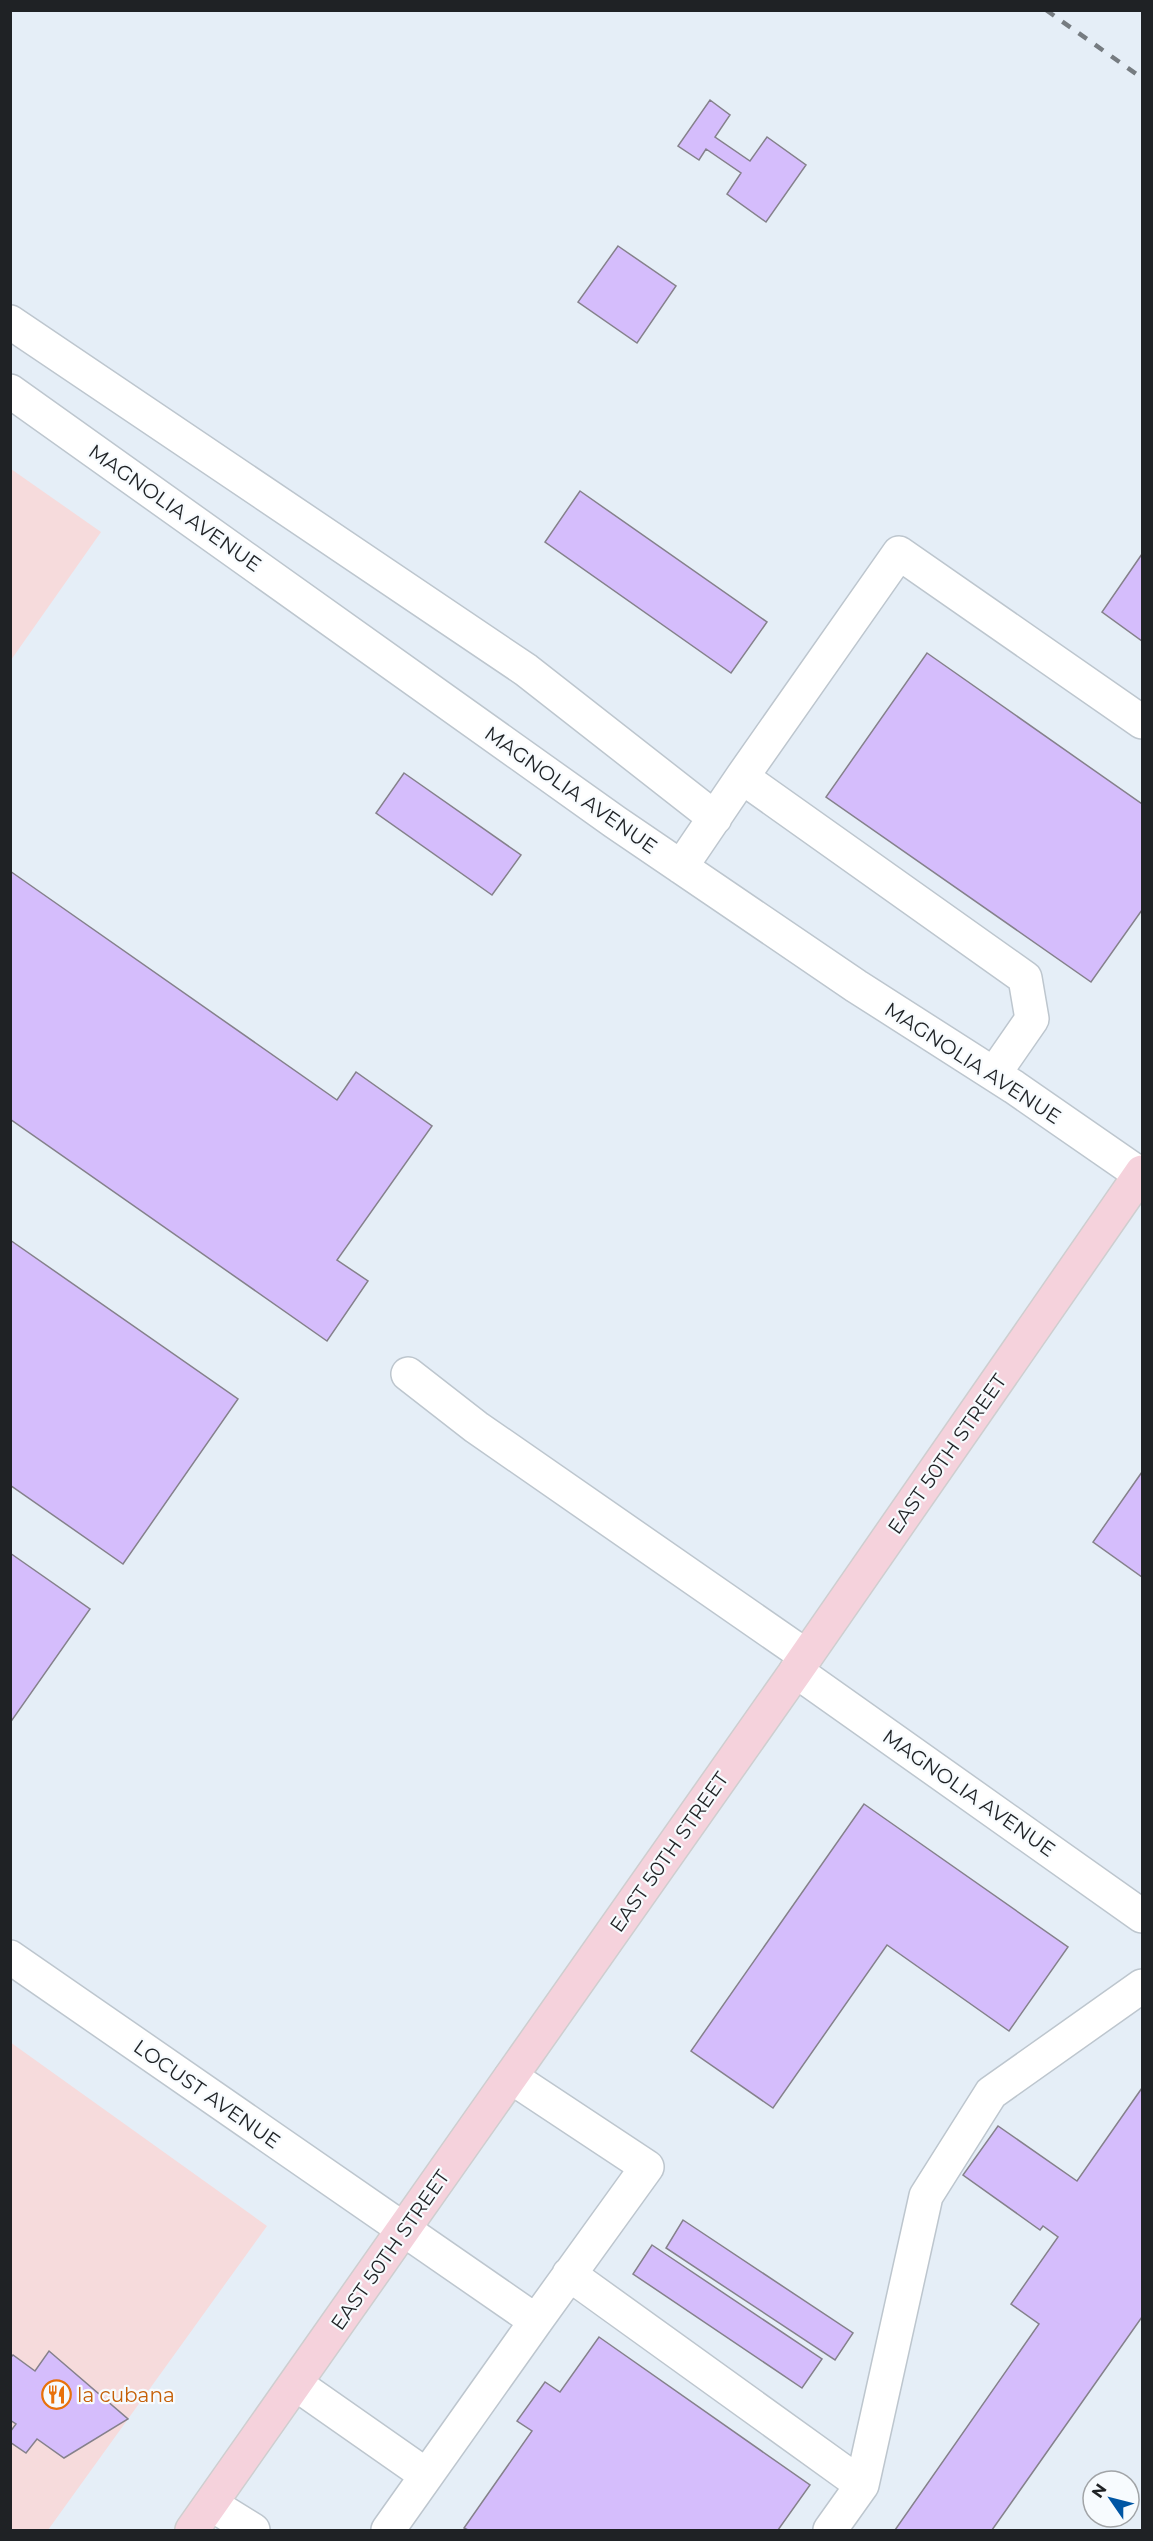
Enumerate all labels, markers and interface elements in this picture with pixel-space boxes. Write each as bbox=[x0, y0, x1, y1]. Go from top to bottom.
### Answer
street label: MAGNOLIA AVENUE bbox=[84, 439, 266, 577]
street label: MAGNOLIA AVENUE bbox=[480, 721, 662, 859]
street label: MAGNOLIA AVENUE bbox=[880, 997, 1066, 1129]
street label: EAST 50TH STREET bbox=[883, 1369, 1012, 1539]
street label: MAGNOLIA AVENUE bbox=[878, 1724, 1060, 1862]
street label: EAST 50TH STREET bbox=[605, 1767, 734, 1937]
street label: LOCUST AVENUE bbox=[129, 2034, 285, 2154]
street label: EAST 50TH STREET bbox=[326, 2165, 455, 2335]
restaurant icon: la cubana bbox=[40, 2379, 72, 2411]
place label: la cubana bbox=[77, 2383, 175, 2407]
north arrow bbox=[1081, 2469, 1141, 2529]
text: N bbox=[1088, 2480, 1111, 2501]

